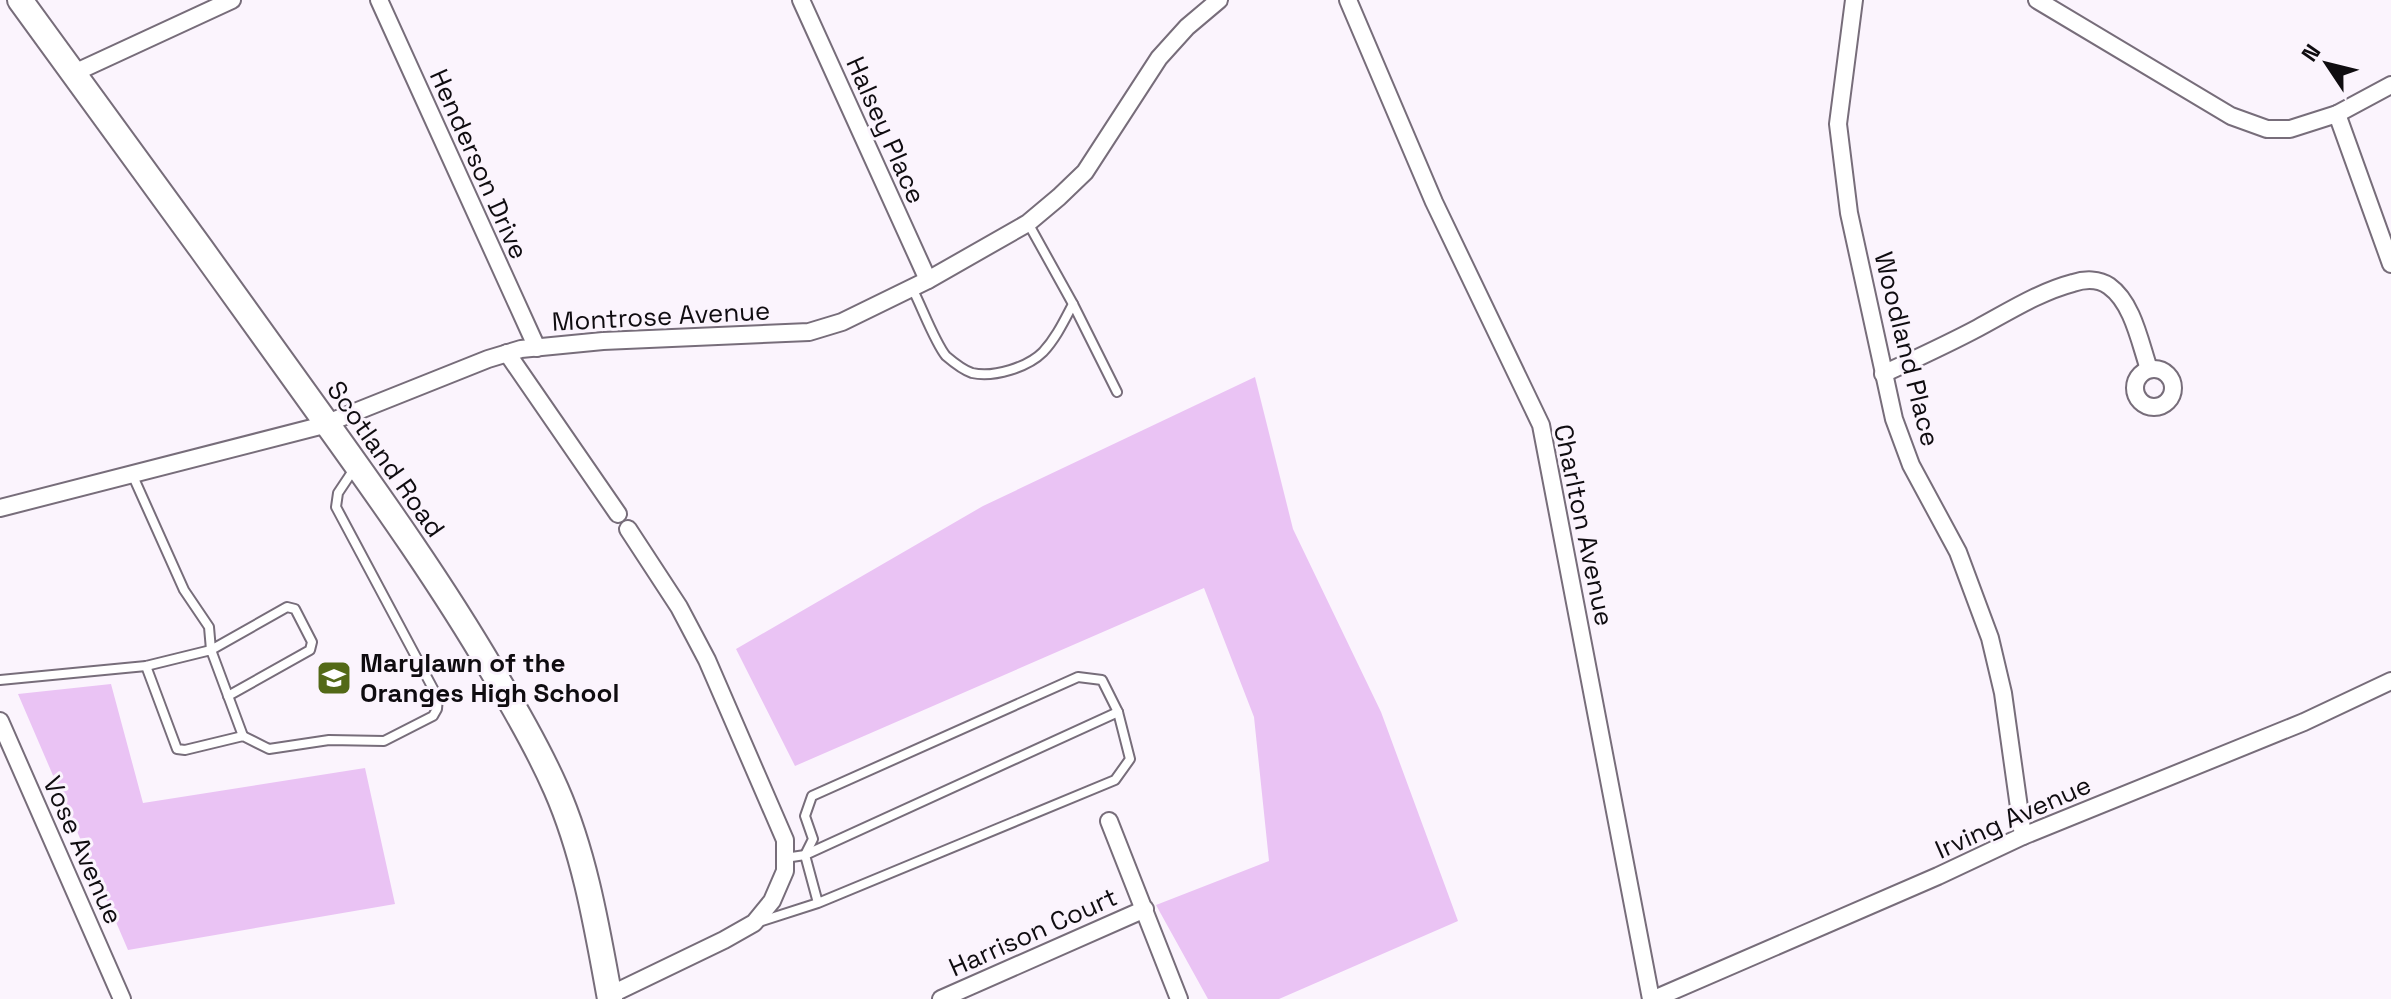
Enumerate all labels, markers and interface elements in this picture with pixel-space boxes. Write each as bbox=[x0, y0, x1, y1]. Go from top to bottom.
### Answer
north arrow bbox=[2287, 24, 2367, 104]
text: N bbox=[2295, 38, 2326, 67]
street label: Halsey Place bbox=[838, 51, 934, 209]
street label: Henderson Drive bbox=[422, 64, 536, 264]
street label: Woodland Place bbox=[1866, 248, 1948, 450]
street label: Montrose Avenue bbox=[551, 293, 771, 339]
street label: Scotland Road bbox=[319, 374, 453, 544]
street label: Charlton Avenue bbox=[1546, 421, 1622, 629]
place label: Marylawn of the Oranges High School bbox=[360, 646, 619, 710]
school or university icon: Marylawn of the Oranges High School bbox=[315, 659, 353, 697]
street label: Irving Avenue bbox=[1930, 767, 2096, 867]
street label: Vose Avenue bbox=[35, 771, 131, 929]
street label: Harrison Court bbox=[943, 880, 1123, 984]

